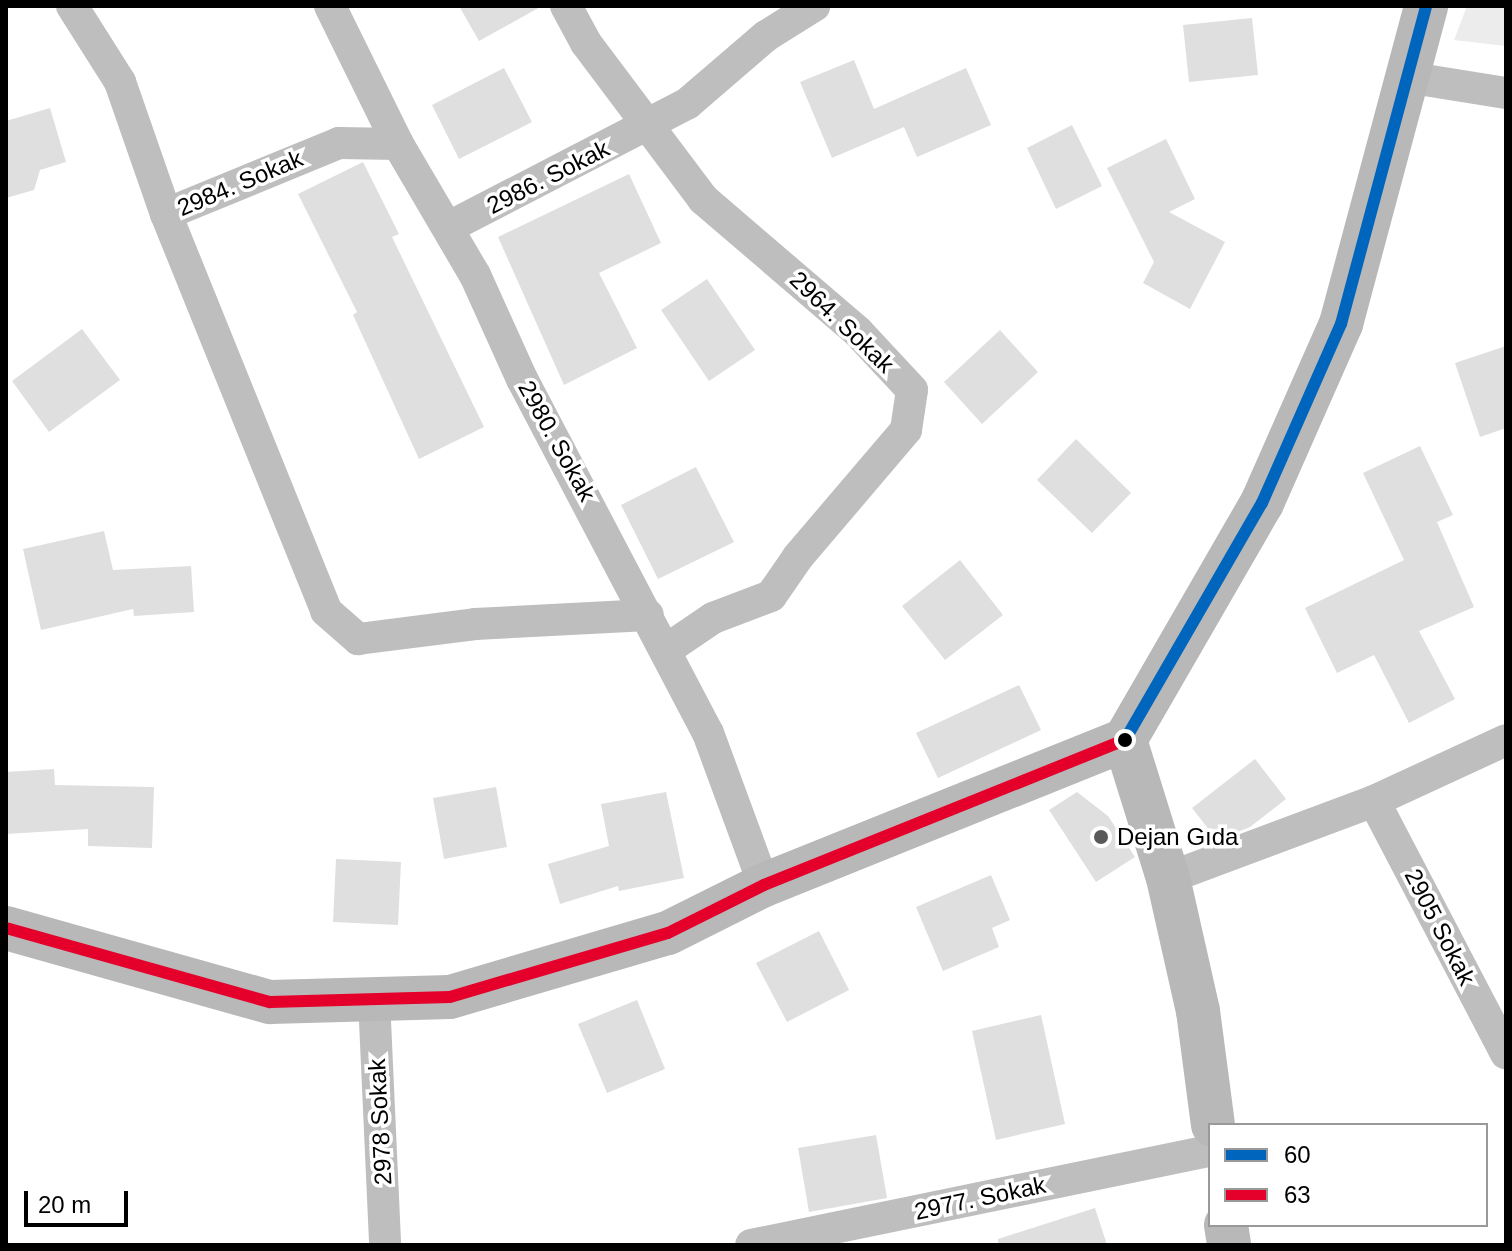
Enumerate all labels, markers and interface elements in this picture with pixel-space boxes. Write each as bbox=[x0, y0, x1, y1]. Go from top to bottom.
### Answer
street label: 2986. Sokak bbox=[482, 134, 614, 220]
street label: 2984. Sokak bbox=[173, 144, 307, 222]
street label: 2964. Sokak bbox=[784, 265, 900, 379]
street label: 2980. Sokak bbox=[512, 376, 602, 506]
unlabelled marker bbox=[1117, 732, 1133, 748]
place label: Dejan Gıda bbox=[1117, 823, 1238, 851]
marker: Dejan Gıda bbox=[1092, 828, 1110, 846]
street label: 2905 Sokak bbox=[1398, 864, 1482, 990]
street label: 2978 Sokak bbox=[362, 1058, 398, 1186]
legend bbox=[1208, 1123, 1488, 1227]
text: 60 bbox=[1284, 1141, 1311, 1168]
street label: 2977. Sokak bbox=[912, 1170, 1048, 1226]
scale bar bbox=[28, 1175, 132, 1225]
text: 63 bbox=[1284, 1181, 1311, 1208]
text: 20 m bbox=[38, 1191, 91, 1218]

